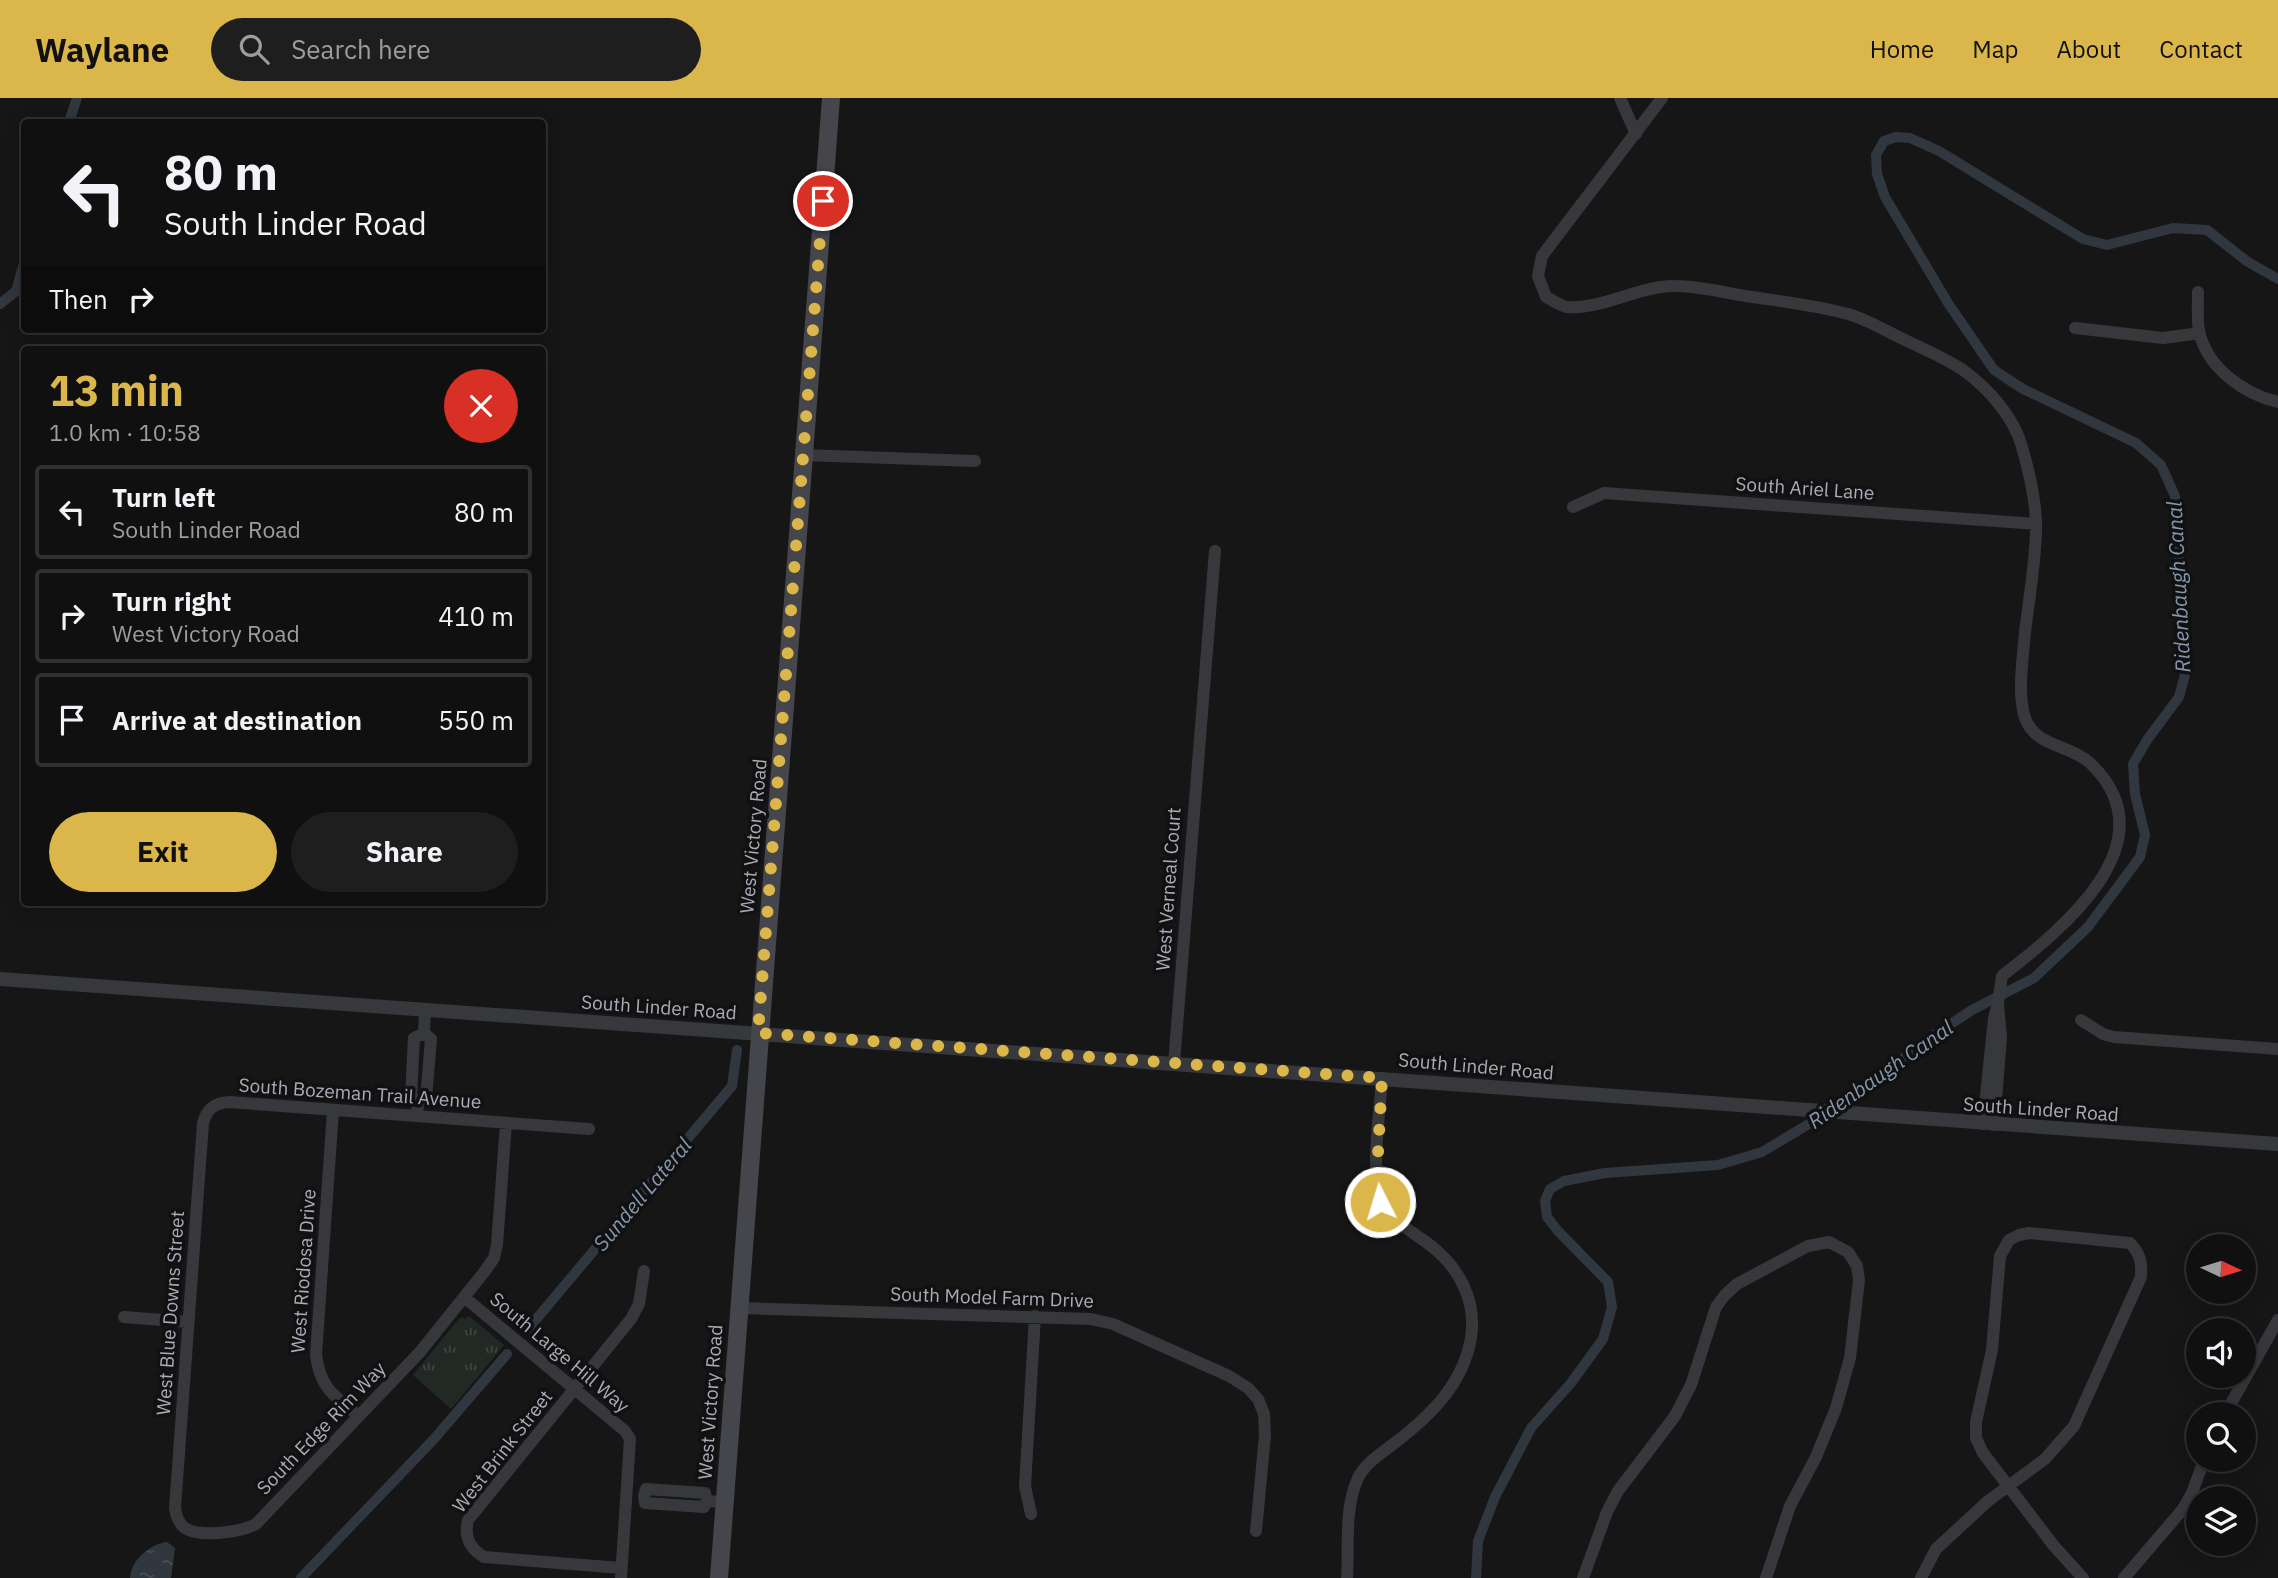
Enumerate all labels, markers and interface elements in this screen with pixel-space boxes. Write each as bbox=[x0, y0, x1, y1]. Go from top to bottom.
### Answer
search box bbox=[211, 18, 701, 81]
text: Waylane bbox=[35, 28, 169, 71]
icon: search bbox=[235, 30, 273, 68]
text: Search here bbox=[291, 32, 431, 66]
text: Home bbox=[1870, 33, 1934, 65]
text: Map bbox=[1972, 33, 2018, 65]
text: About bbox=[2056, 33, 2121, 65]
text: Contact bbox=[2159, 33, 2243, 65]
text: 80 m bbox=[164, 140, 278, 203]
icon: left bbox=[49, 147, 140, 238]
pin bbox=[793, 171, 853, 231]
icon: arrive bbox=[804, 182, 842, 220]
text: South Linder Road bbox=[164, 202, 427, 244]
icon: right bbox=[122, 280, 160, 318]
text: Then bbox=[49, 282, 108, 316]
text: 13 min bbox=[49, 363, 184, 418]
button: close bbox=[444, 369, 518, 443]
text: 1.0 km · 10:58 bbox=[49, 417, 201, 447]
street label: South Ariel Lane bbox=[1735, 471, 1875, 505]
text: Turn left bbox=[112, 480, 215, 514]
icon: left bbox=[53, 493, 91, 531]
text: 80 m bbox=[454, 495, 514, 529]
water label: Ridenbaugh Canal bbox=[2160, 500, 2196, 673]
text: South Linder Road bbox=[112, 514, 301, 544]
text: Turn right bbox=[112, 584, 231, 618]
icon: right bbox=[53, 597, 91, 635]
text: 410 m bbox=[438, 599, 514, 633]
text: West Victory Road bbox=[112, 618, 300, 648]
icon: arrive bbox=[53, 701, 91, 739]
text: Arrive at destination bbox=[112, 703, 362, 737]
text: 550 m bbox=[438, 703, 514, 737]
street label: West Victory Road bbox=[734, 758, 772, 914]
street label: West Verneal Court bbox=[1150, 806, 1186, 972]
button: Exit bbox=[49, 812, 277, 892]
button: Share bbox=[291, 812, 518, 892]
street label: South Linder Road bbox=[580, 990, 738, 1024]
water label: Ridenbaugh Canal bbox=[1802, 1013, 1959, 1135]
street label: South Linder Road bbox=[1397, 1047, 1555, 1085]
street label: South Bozeman Trail Avenue bbox=[238, 1073, 482, 1113]
street label: South Linder Road bbox=[1962, 1092, 2120, 1126]
water label: Sundell Lateral bbox=[586, 1131, 698, 1256]
position arrow bbox=[1343, 1165, 1417, 1239]
street label: West Riodosa Drive bbox=[285, 1188, 321, 1354]
street label: West Blue Downs Street bbox=[151, 1210, 189, 1416]
north arrow bbox=[2186, 1234, 2256, 1304]
map controls bbox=[2186, 1234, 2256, 1556]
street label: South Model Farm Drive bbox=[890, 1281, 1094, 1313]
street label: South Large Hill Way bbox=[485, 1287, 635, 1418]
button: sound bbox=[2186, 1318, 2256, 1388]
street label: West Victory Road bbox=[693, 1324, 727, 1480]
street label: South Edge Rim Way bbox=[251, 1356, 391, 1499]
street label: West Brink Street bbox=[447, 1385, 557, 1517]
button: search bbox=[2186, 1402, 2256, 1472]
button: layers bbox=[2186, 1486, 2256, 1556]

